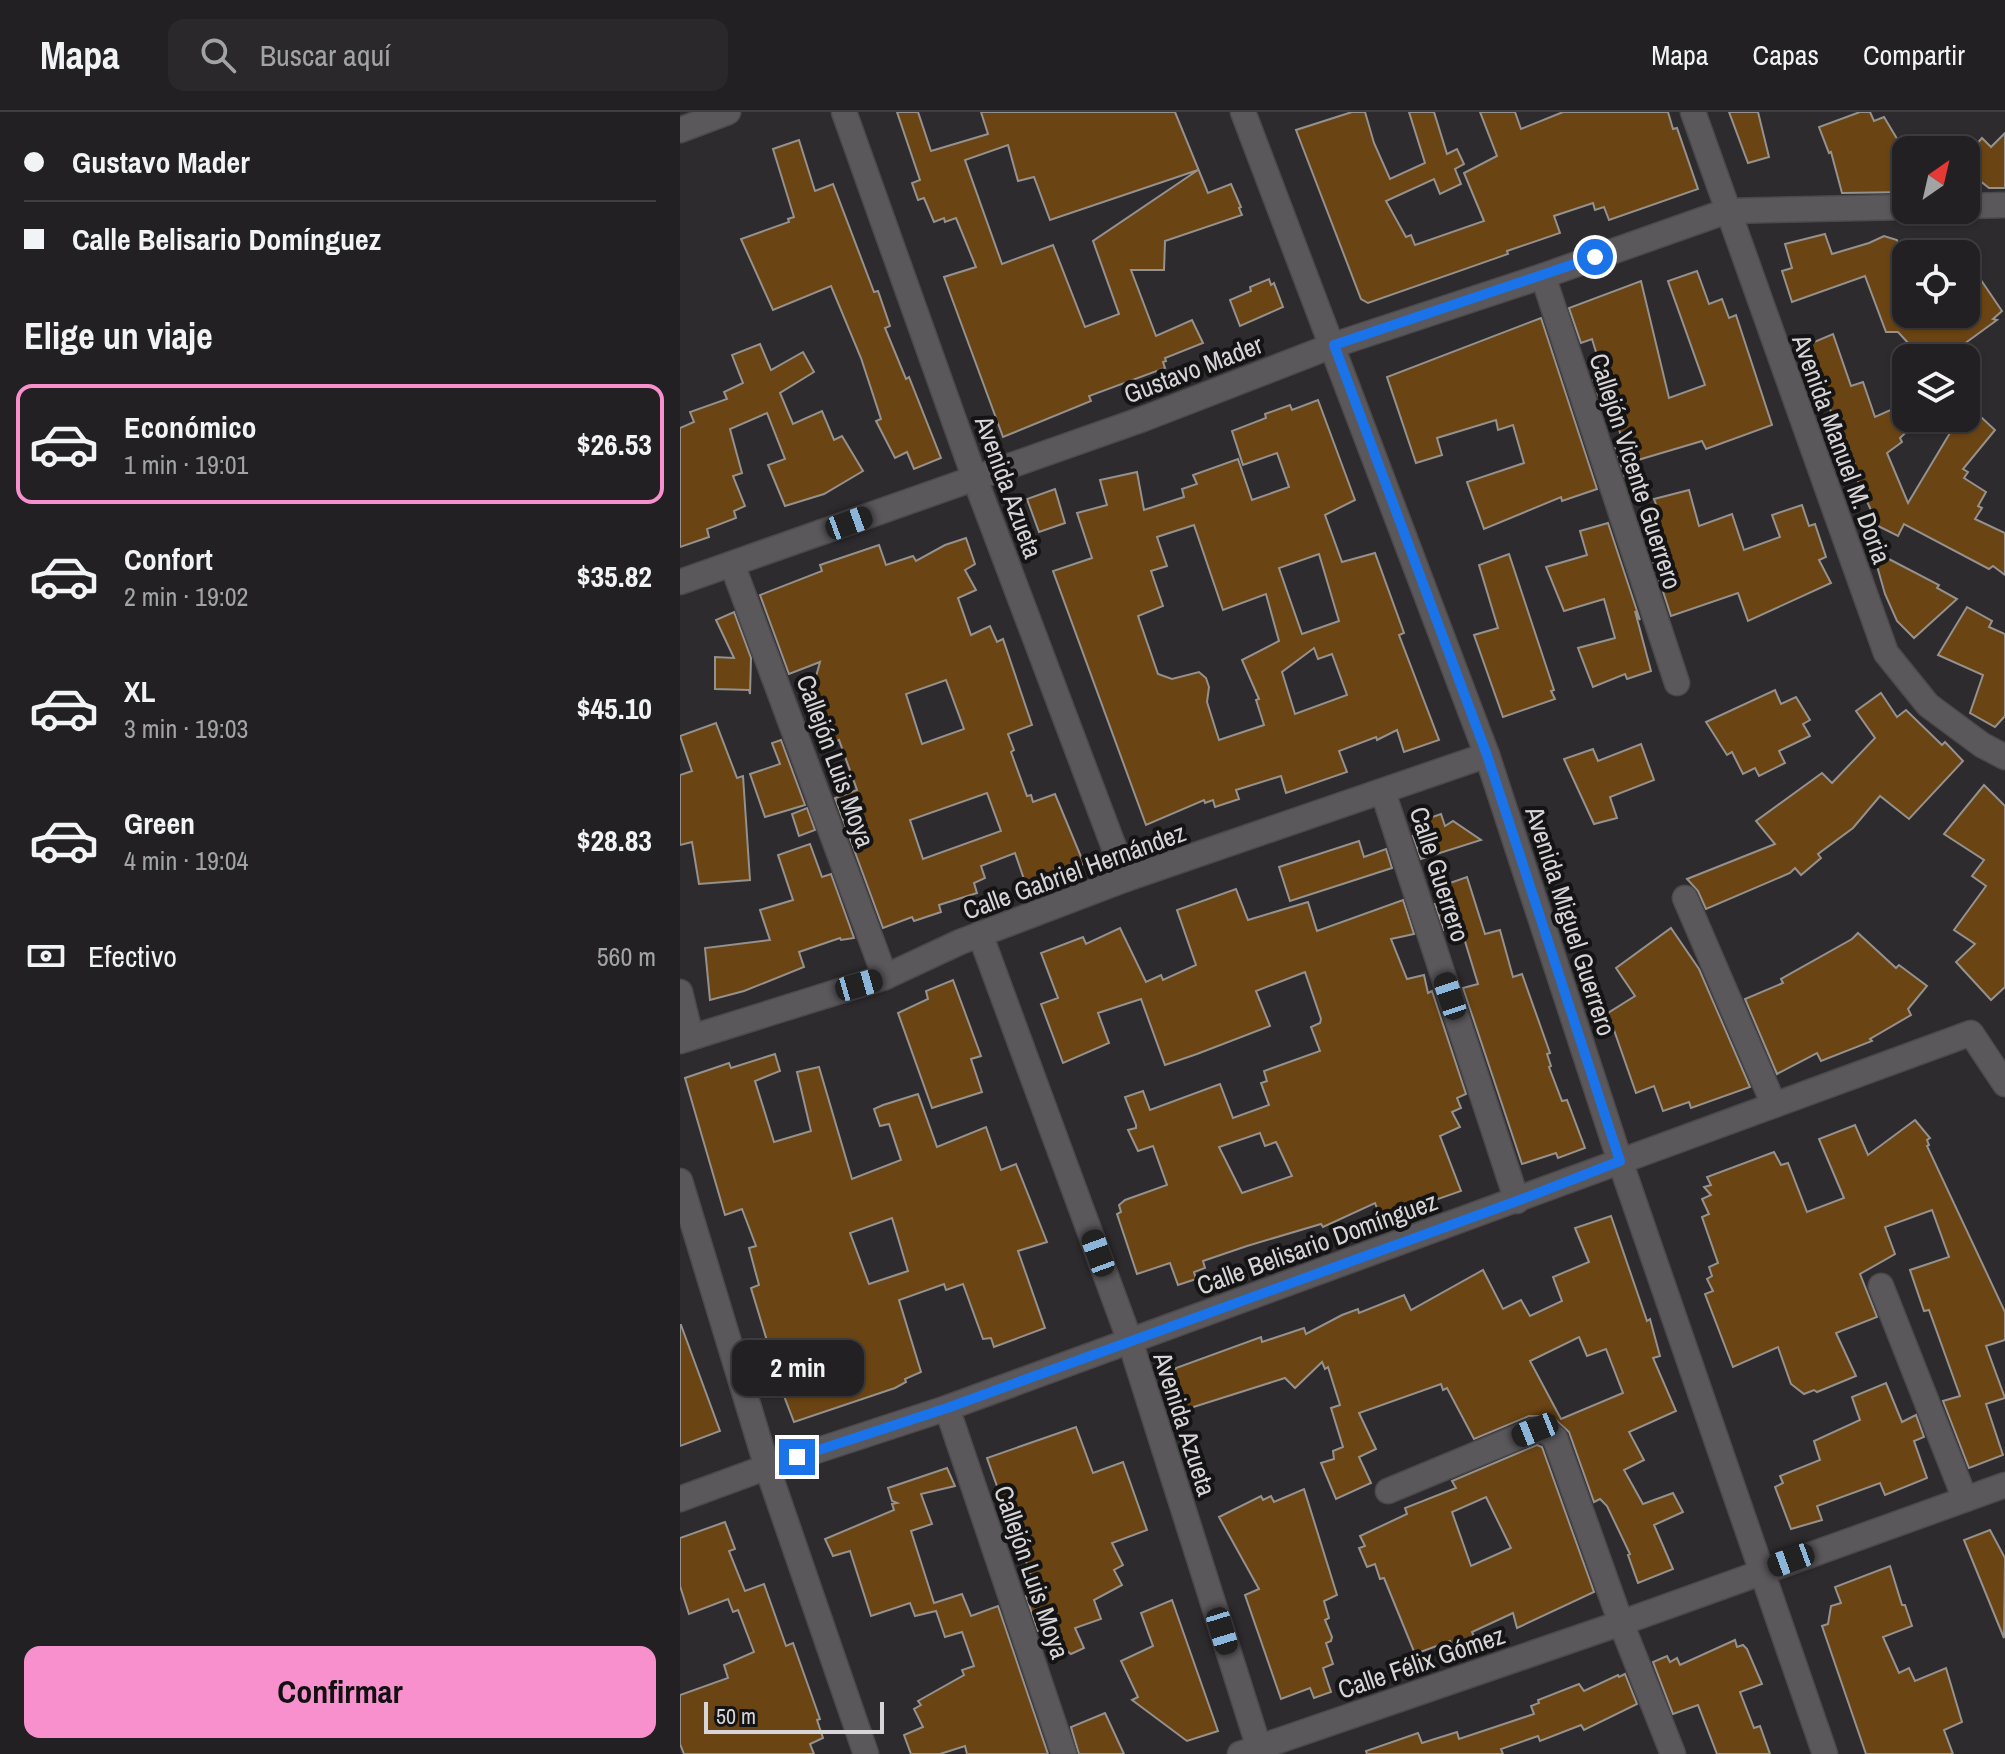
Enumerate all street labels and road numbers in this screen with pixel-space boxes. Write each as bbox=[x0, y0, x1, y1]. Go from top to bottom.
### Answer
street label: Gustavo Mader bbox=[1119, 327, 1267, 411]
street label: Avenida Manuel M. Doria bbox=[1784, 329, 1900, 569]
street label: Callejón Vicente Guerrero bbox=[1581, 349, 1691, 593]
street label: Avenida Azueta bbox=[967, 410, 1051, 563]
street label: Callejón Luis Moya bbox=[789, 670, 883, 852]
street label: Avenida Miguel Guerrero bbox=[1517, 801, 1625, 1040]
street label: Calle Guerrero bbox=[1402, 802, 1478, 946]
street label: Calle Gabriel Hernández bbox=[958, 814, 1190, 928]
street label: Calle Belisario Domínguez bbox=[1192, 1183, 1442, 1303]
street label: Avenida Azueta bbox=[1145, 1347, 1225, 1500]
street label: Callejón Luis Moya bbox=[986, 1481, 1078, 1664]
street label: Calle Félix Gómez bbox=[1333, 1617, 1509, 1707]

